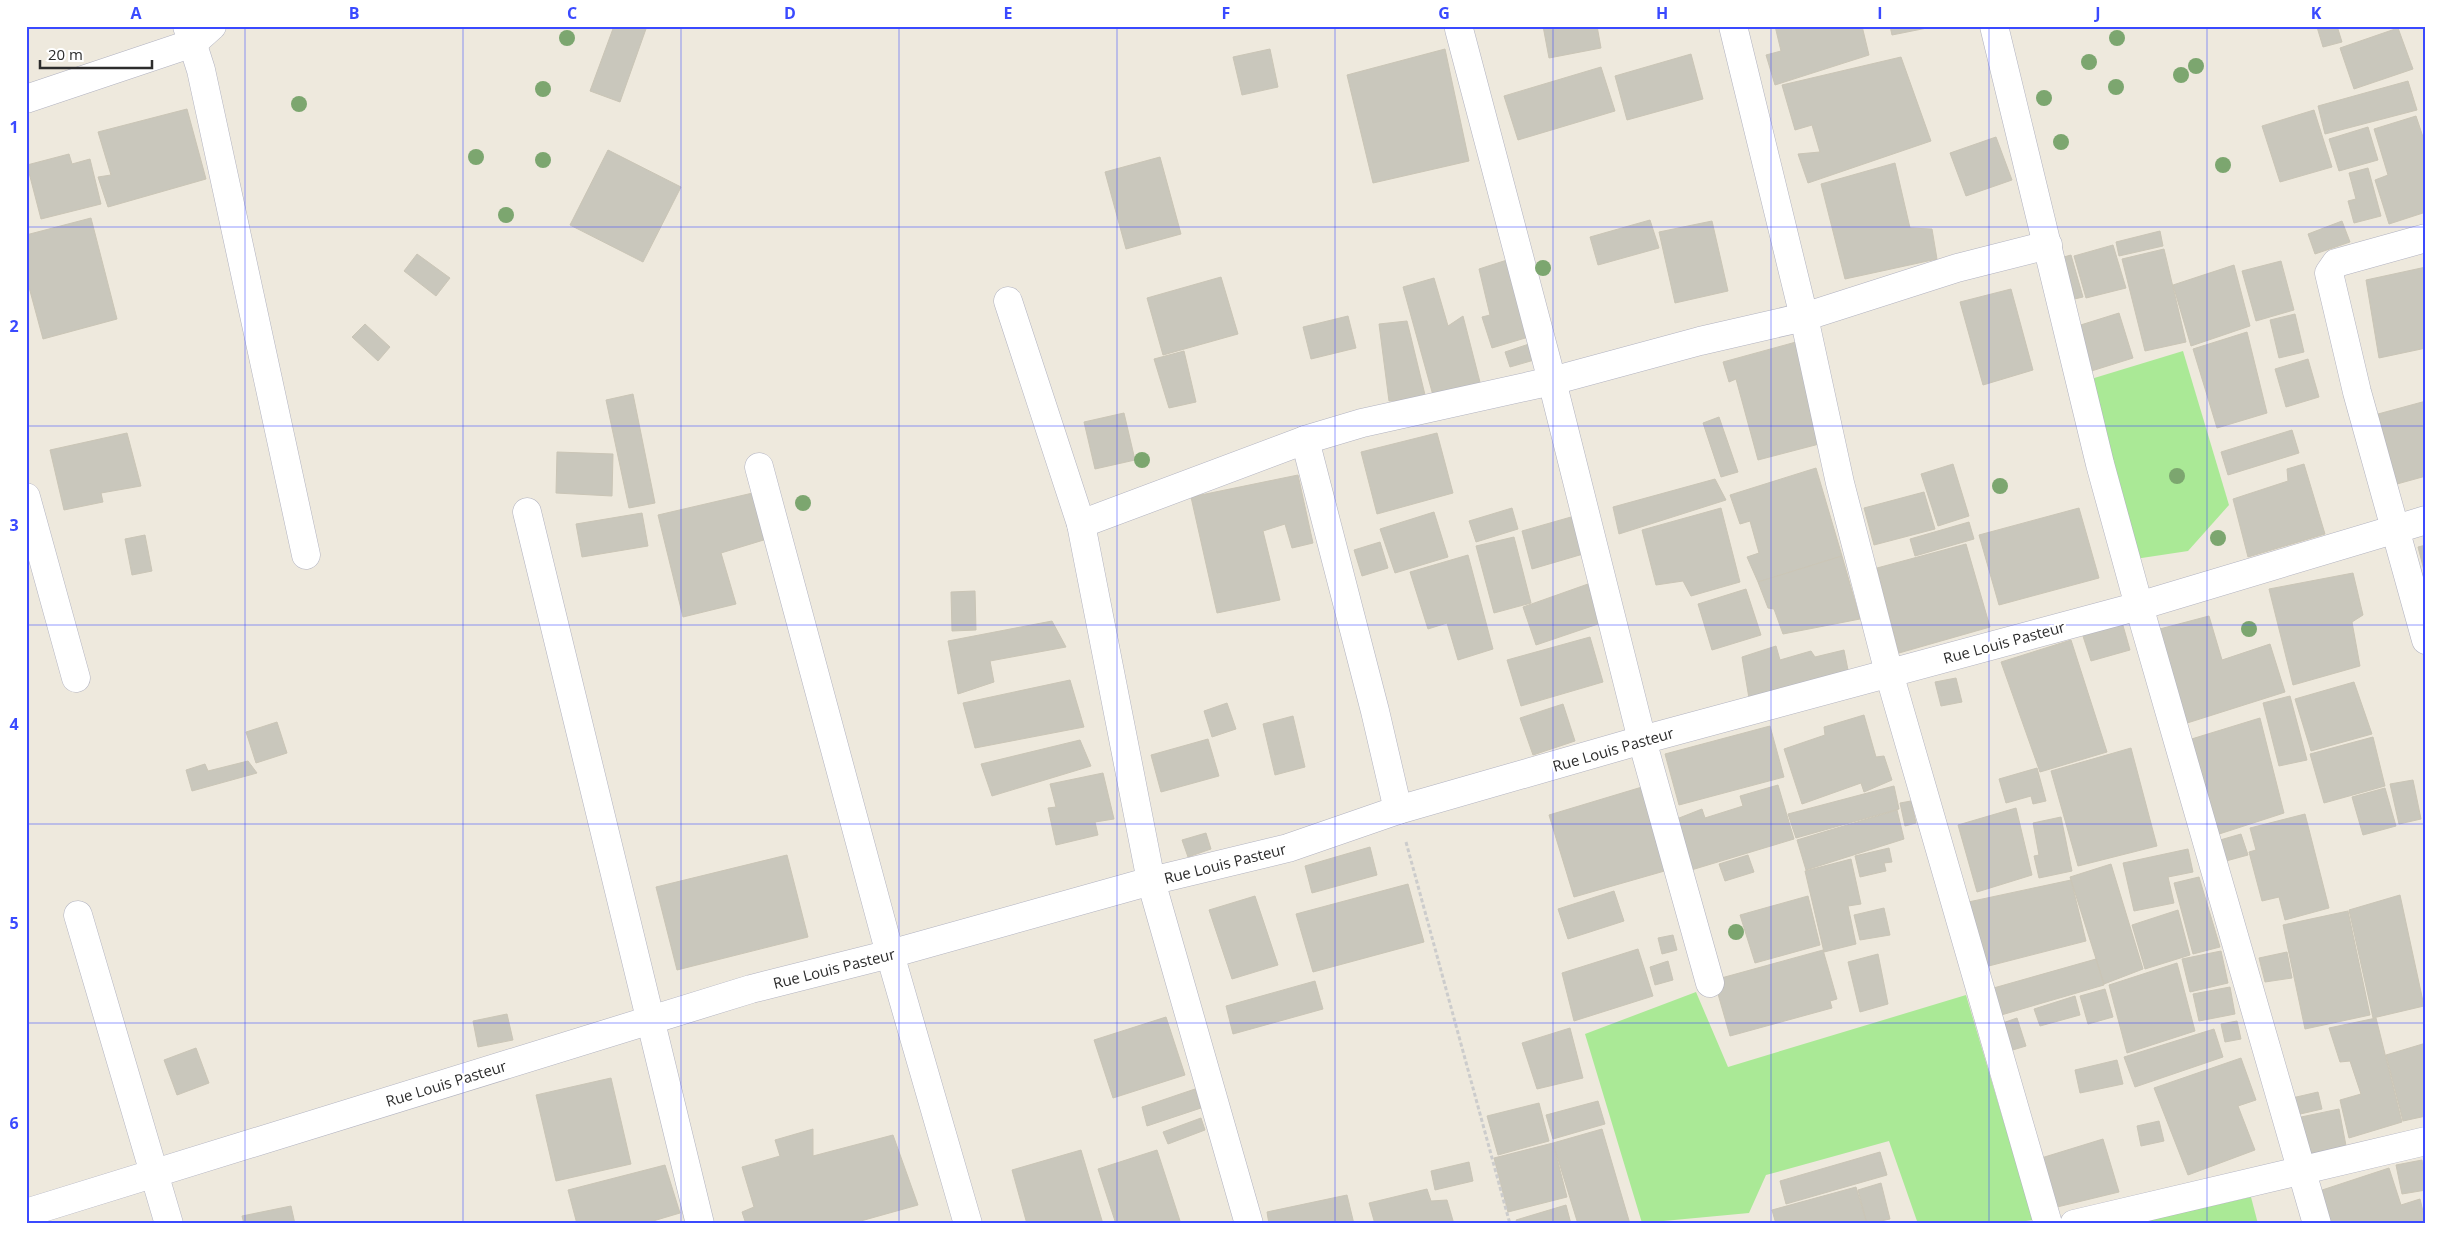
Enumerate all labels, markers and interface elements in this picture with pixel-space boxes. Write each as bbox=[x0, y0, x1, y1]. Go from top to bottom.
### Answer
text: A bbox=[130, 2, 142, 24]
text: B bbox=[349, 2, 359, 24]
text: C bbox=[567, 2, 577, 24]
text: D bbox=[784, 2, 796, 24]
text: E bbox=[1004, 2, 1013, 24]
text: F bbox=[1222, 2, 1230, 24]
text: G bbox=[1438, 2, 1450, 24]
text: H bbox=[1656, 2, 1668, 24]
text: I bbox=[1877, 2, 1883, 24]
text: J bbox=[2093, 2, 2101, 24]
text: K bbox=[2311, 2, 2322, 24]
scale bar bbox=[40, 38, 152, 70]
text: 20 m bbox=[48, 44, 83, 64]
text: 1 bbox=[9, 116, 19, 138]
text: 2 bbox=[9, 315, 19, 337]
text: 3 bbox=[9, 514, 19, 536]
street label: Rue Louis Pasteur bbox=[1941, 616, 2067, 668]
text: 4 bbox=[9, 713, 19, 735]
street label: Rue Louis Pasteur bbox=[1550, 722, 1676, 776]
street label: Rue Louis Pasteur bbox=[1162, 838, 1288, 888]
text: 5 bbox=[9, 912, 19, 934]
street label: Rue Louis Pasteur bbox=[771, 943, 897, 993]
street label: Rue Louis Pasteur bbox=[383, 1055, 509, 1111]
text: 6 bbox=[9, 1112, 19, 1134]

